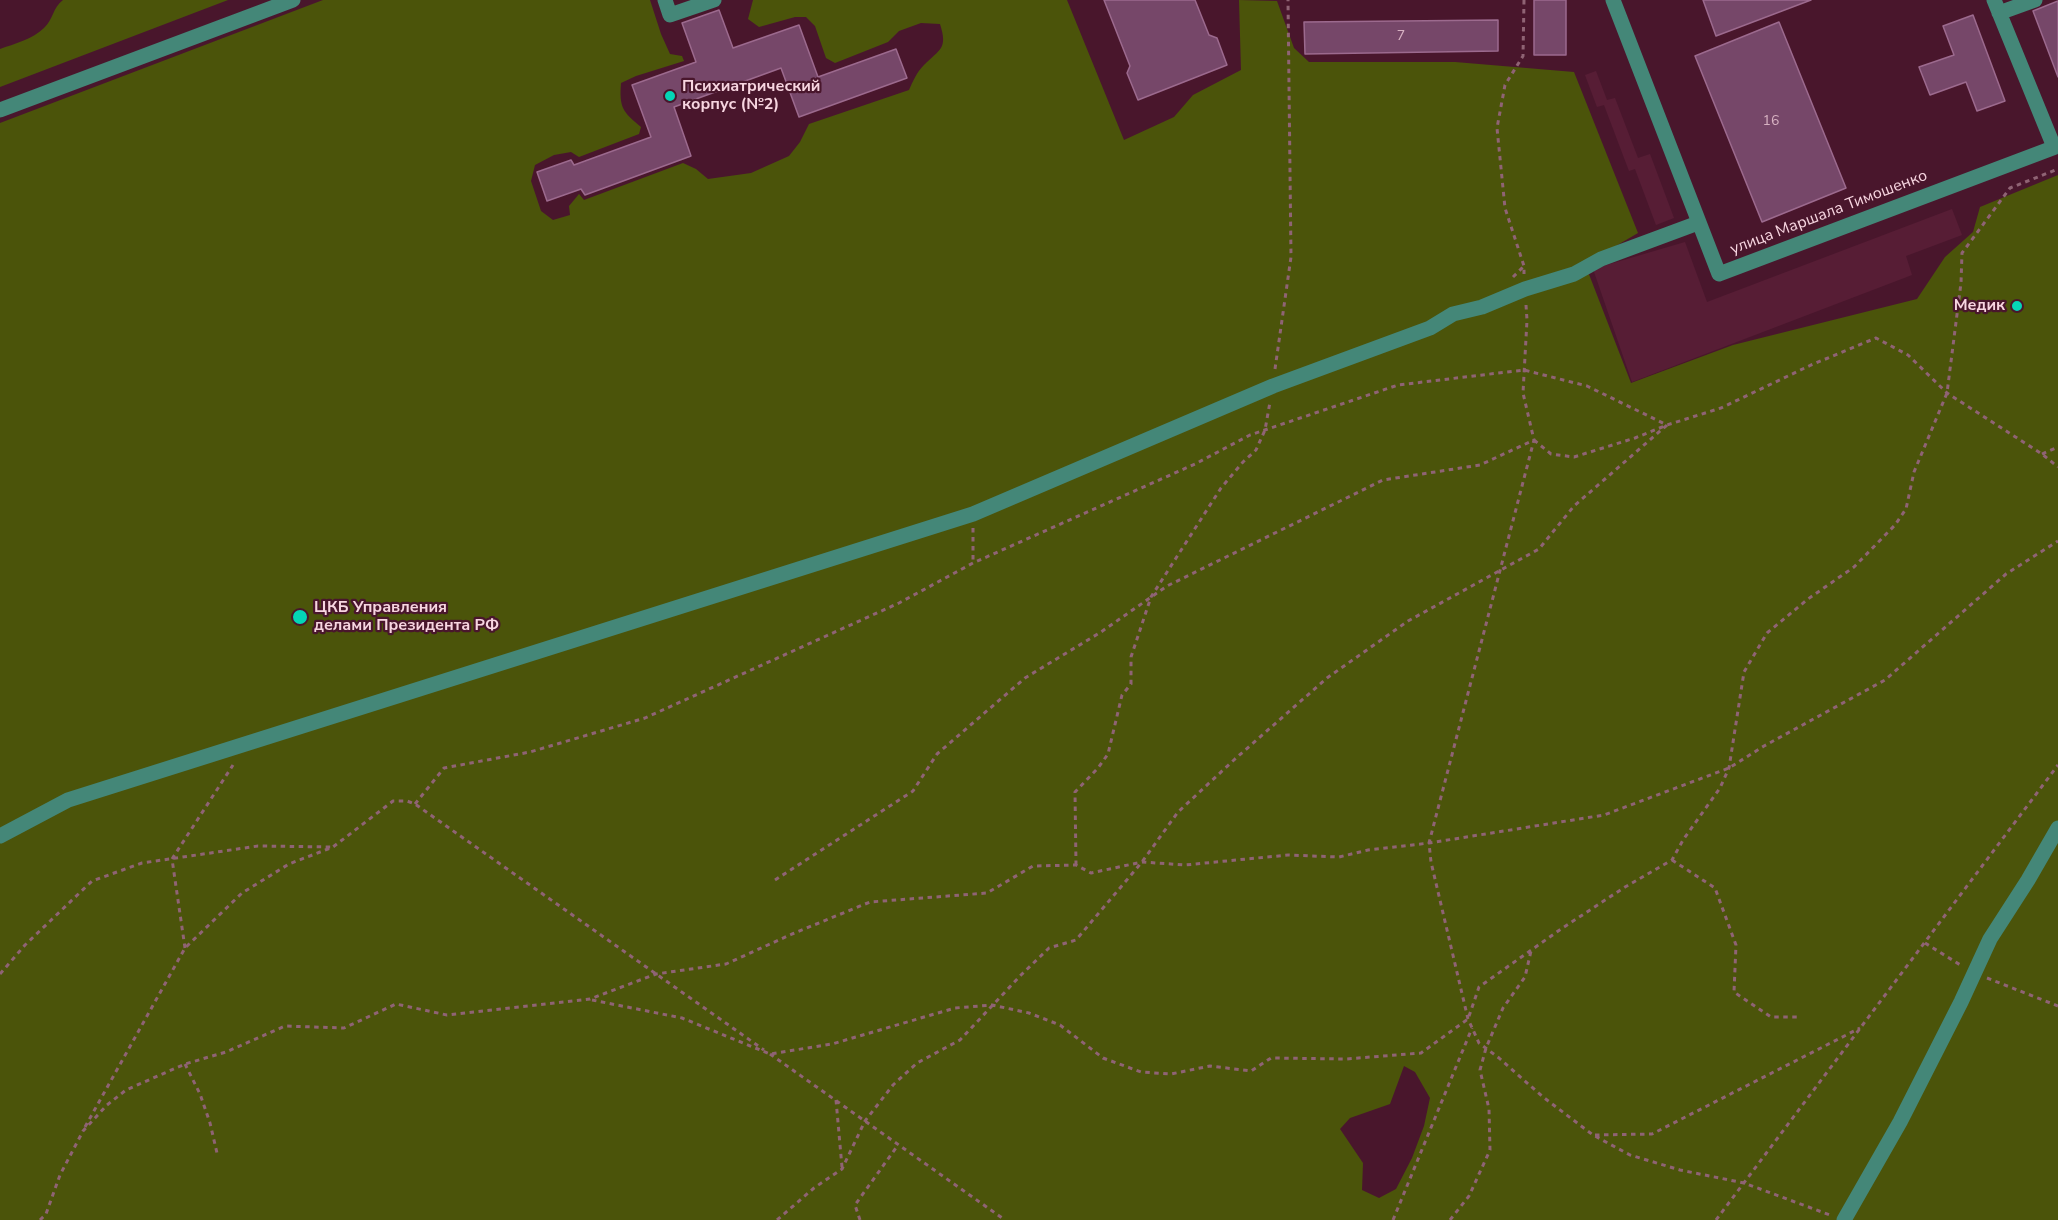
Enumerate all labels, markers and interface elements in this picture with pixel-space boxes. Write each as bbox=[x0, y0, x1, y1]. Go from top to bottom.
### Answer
house number: 7 bbox=[1397, 29, 1405, 45]
place label: Психиатрический корпус (№2) bbox=[682, 77, 820, 115]
marker: Психиатрический корпус (№2) bbox=[663, 89, 677, 103]
house number: 16 bbox=[1763, 114, 1779, 130]
street label: улица Маршала Тимошенко bbox=[1728, 166, 1930, 260]
place label: Медик bbox=[1954, 296, 2005, 316]
marker: Медик bbox=[2010, 299, 2024, 313]
place label: ЦКБ Управления делами Президента РФ bbox=[314, 598, 499, 636]
marker: ЦКБ Управления делами Президента РФ bbox=[291, 608, 309, 626]

